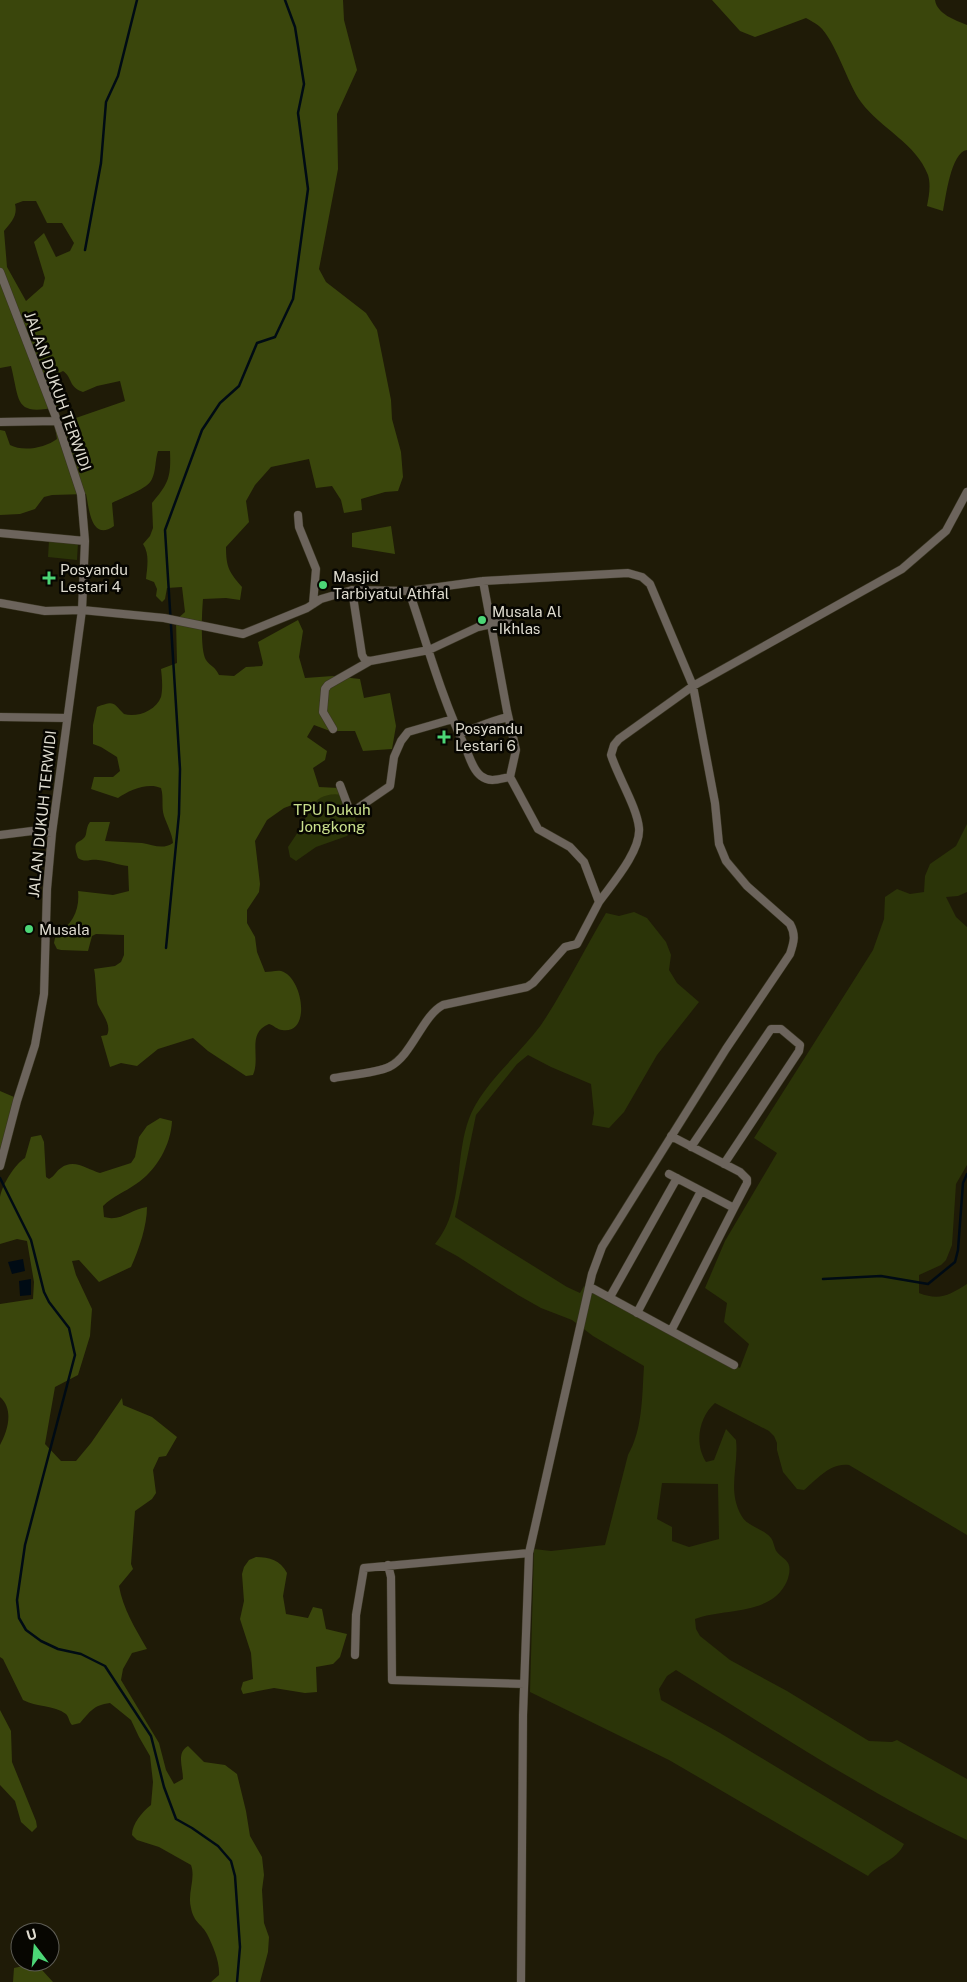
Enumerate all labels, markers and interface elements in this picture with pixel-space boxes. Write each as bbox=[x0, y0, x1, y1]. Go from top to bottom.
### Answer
street label: JALAN DUKUH TERWIDI bbox=[21, 309, 95, 473]
place label: Posyandu Lestari 4 bbox=[60, 561, 128, 595]
place label: Masjid Tarbiyatul Athfal bbox=[333, 568, 449, 602]
marker: Posyandu Lestari 4 bbox=[42, 571, 56, 585]
marker: Masjid Tarbiyatul Athfal bbox=[317, 579, 329, 591]
place label: Musala Al - Ikhlas bbox=[492, 603, 562, 637]
marker: Musala Al - Ikhlas bbox=[476, 614, 488, 626]
place label: Posyandu Lestari 6 bbox=[455, 720, 523, 754]
street label: JALAN DUKUH TERWIDI bbox=[25, 729, 59, 899]
marker: Posyandu Lestari 6 bbox=[437, 730, 451, 744]
park label: TPU Dukuh Jongkong bbox=[293, 801, 371, 835]
place label: Musala bbox=[39, 921, 90, 938]
marker: Musala bbox=[23, 923, 35, 935]
north arrow bbox=[10, 1922, 60, 1972]
text: U bbox=[24, 1925, 38, 1944]

